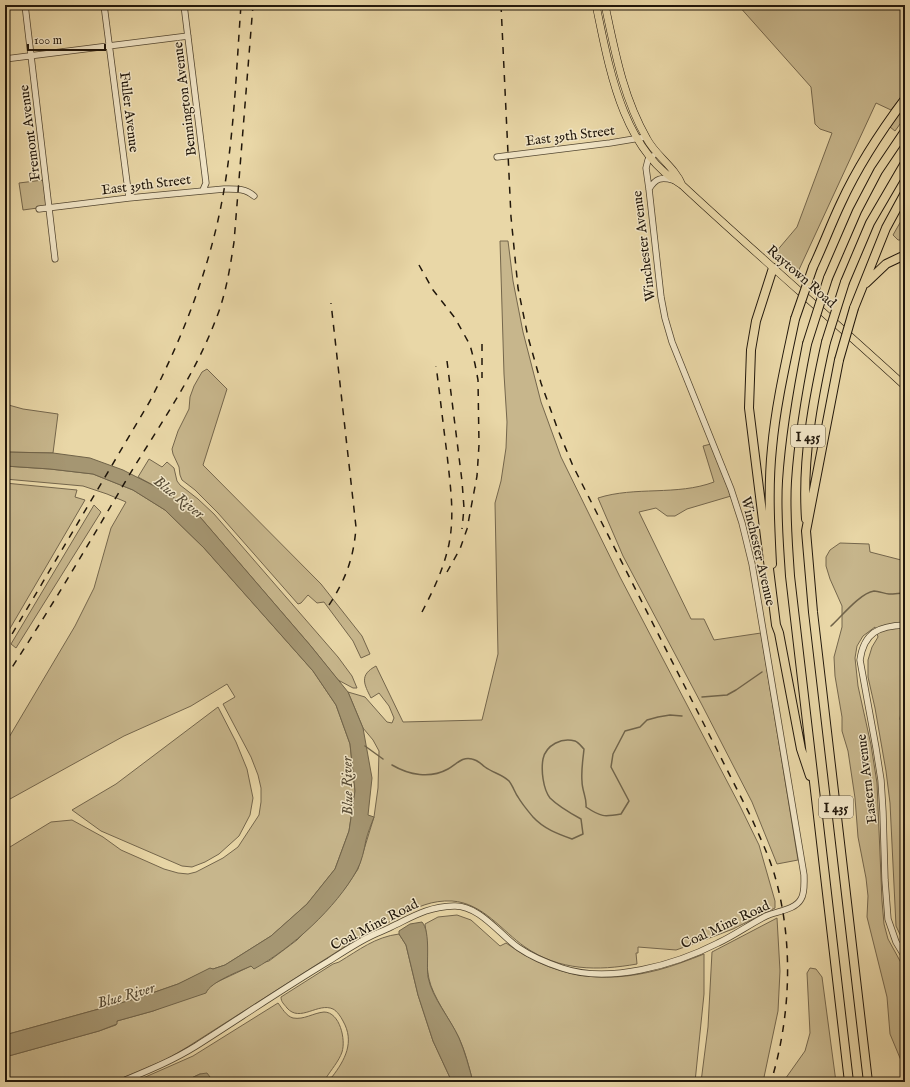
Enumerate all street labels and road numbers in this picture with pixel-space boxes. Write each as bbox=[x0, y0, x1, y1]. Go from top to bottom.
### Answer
street label: Bennington Avenue bbox=[169, 40, 201, 157]
street label: Fuller Avenue bbox=[115, 71, 143, 154]
street label: Fremont Avenue bbox=[15, 83, 45, 182]
street label: East 39th Street bbox=[524, 122, 616, 150]
street label: East 39th Street bbox=[100, 171, 192, 199]
street label: Winchester Avenue bbox=[628, 189, 660, 302]
street label: Raytown Road bbox=[763, 241, 840, 312]
road number: I 435 bbox=[791, 425, 825, 447]
street label: Winchester Avenue bbox=[737, 495, 779, 608]
street label: Eastern Avenue bbox=[852, 732, 881, 825]
road number: I 435 bbox=[819, 796, 853, 818]
street label: Coal Mine Road bbox=[328, 895, 422, 955]
street label: Coal Mine Road bbox=[678, 896, 773, 953]

